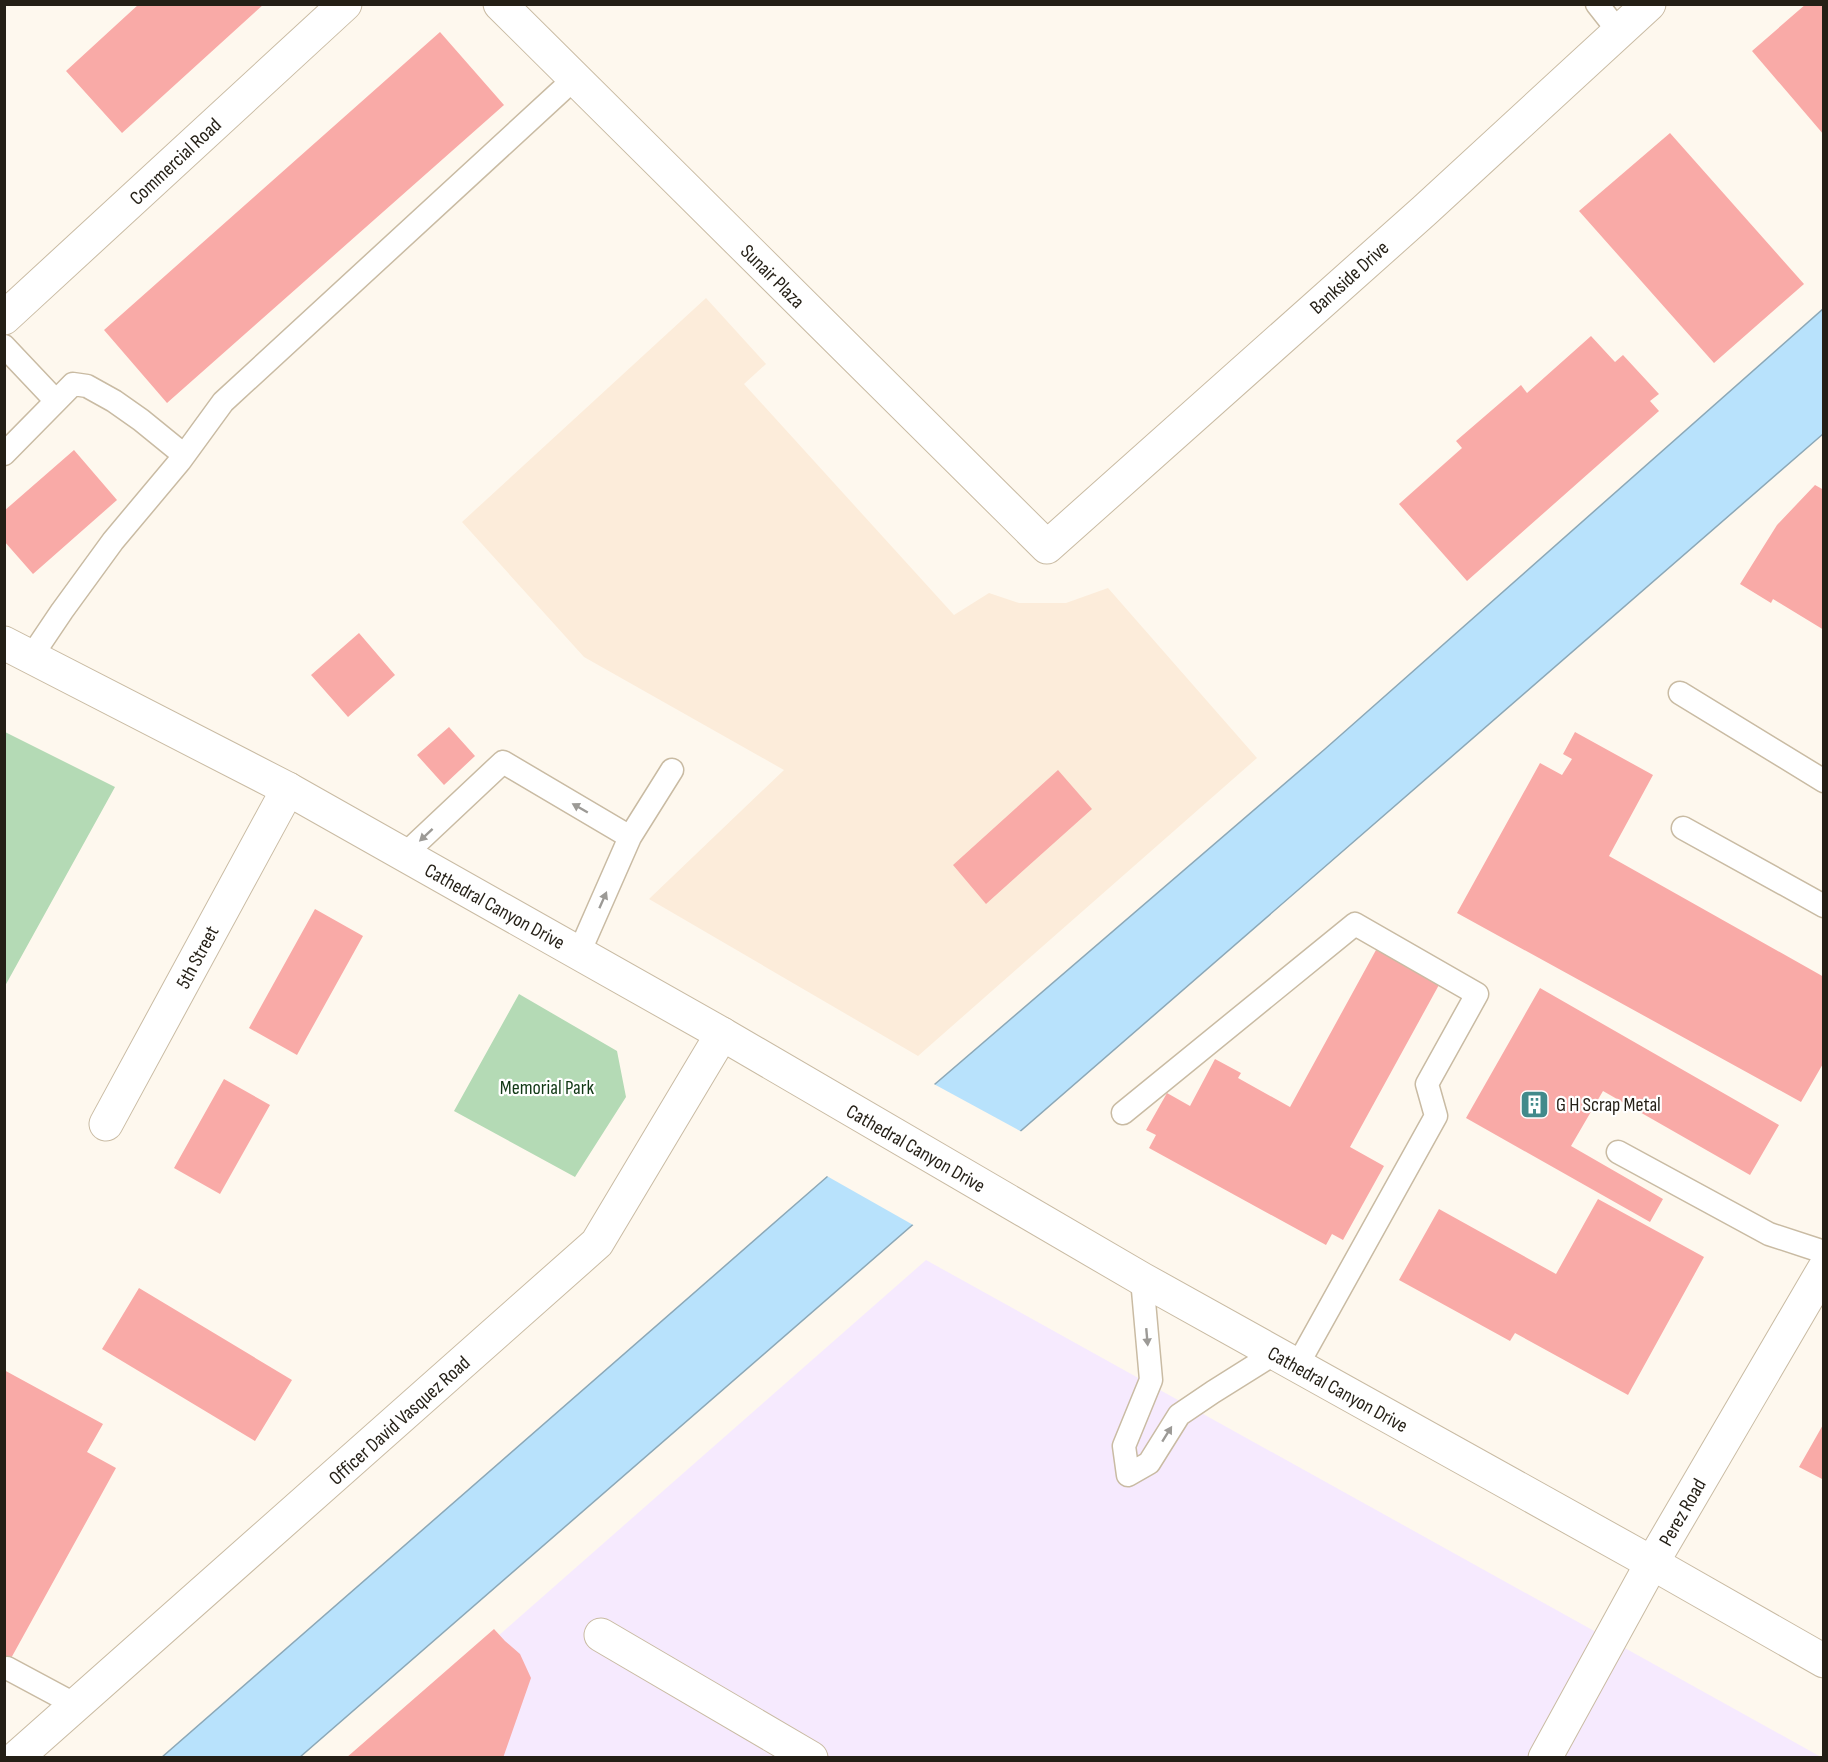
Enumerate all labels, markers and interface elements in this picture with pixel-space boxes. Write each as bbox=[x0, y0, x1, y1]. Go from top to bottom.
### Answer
street label: Commercial Road bbox=[125, 113, 227, 210]
street label: Bankside Drive bbox=[1305, 236, 1394, 319]
street label: Sunair Plaza bbox=[735, 240, 809, 314]
one-way arrow bbox=[572, 802, 588, 813]
one-way arrow bbox=[418, 828, 433, 842]
street label: Cathedral Canyon Drive bbox=[420, 859, 569, 955]
one-way arrow bbox=[598, 890, 608, 908]
street label: 5th Street bbox=[171, 922, 224, 993]
park label: Memorial Park bbox=[500, 1076, 595, 1100]
building icon: G H Scrap Metal bbox=[1519, 1088, 1551, 1120]
place label: G H Scrap Metal bbox=[1556, 1093, 1661, 1117]
street label: Cathedral Canyon Drive bbox=[842, 1099, 989, 1198]
one-way arrow bbox=[1142, 1328, 1152, 1347]
street label: Cathedral Canyon Drive bbox=[1263, 1342, 1412, 1438]
street label: Officer David Vasquez Road bbox=[324, 1351, 475, 1490]
one-way arrow bbox=[1162, 1426, 1173, 1442]
street label: Perez Road bbox=[1654, 1475, 1712, 1550]

